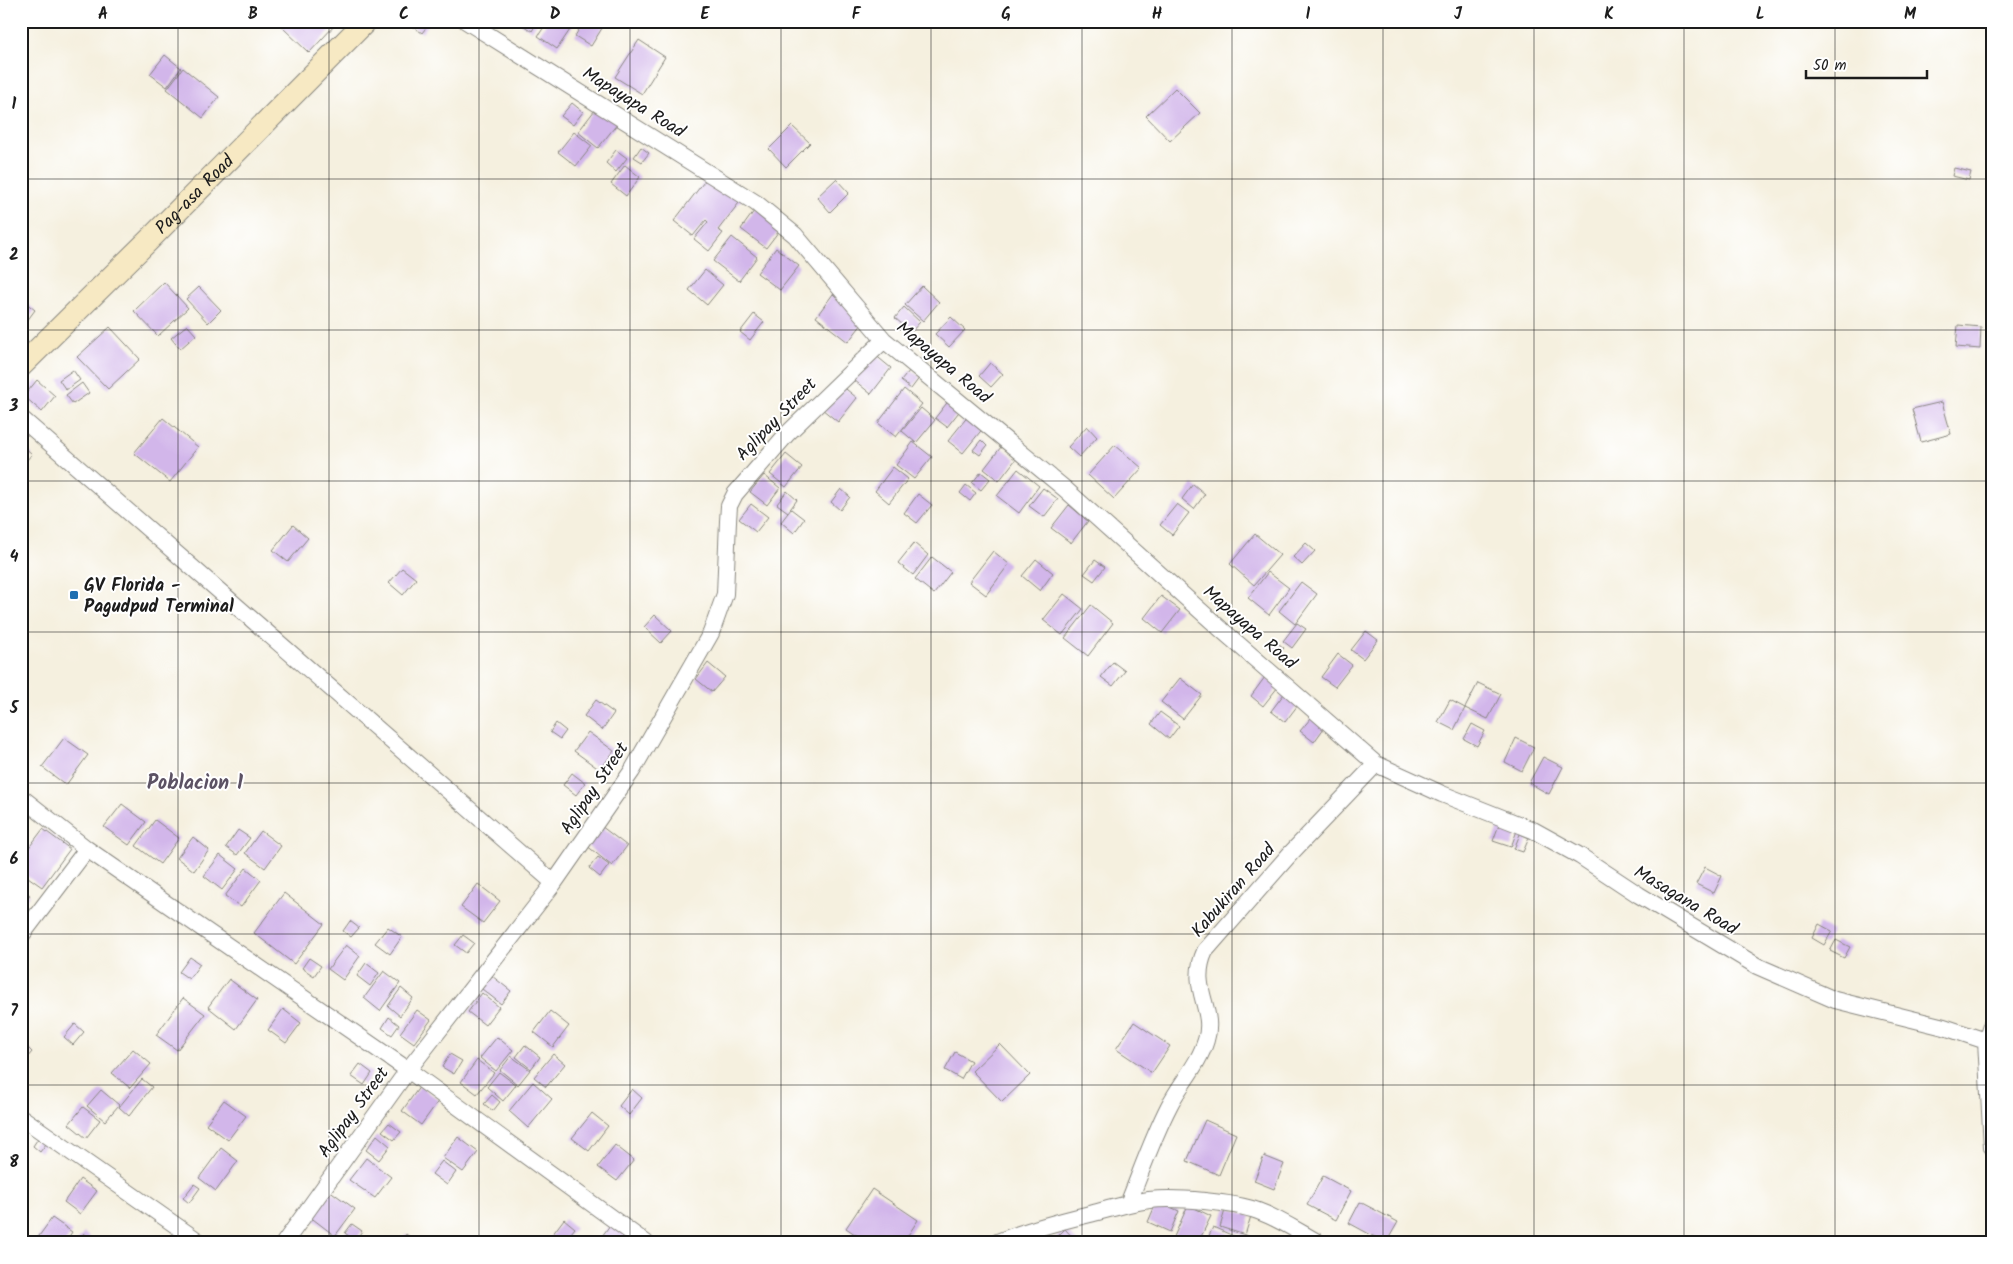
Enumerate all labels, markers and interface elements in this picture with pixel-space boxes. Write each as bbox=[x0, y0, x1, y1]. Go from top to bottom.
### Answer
text: A bbox=[98, 2, 108, 27]
text: B bbox=[248, 2, 258, 27]
text: C bbox=[399, 2, 409, 27]
text: D bbox=[550, 2, 561, 27]
text: E bbox=[701, 2, 711, 27]
text: F bbox=[852, 2, 862, 27]
text: G bbox=[1001, 2, 1011, 27]
text: H bbox=[1152, 2, 1162, 27]
text: I bbox=[1306, 2, 1311, 27]
text: J bbox=[1454, 2, 1463, 27]
text: K bbox=[1604, 2, 1614, 27]
text: L bbox=[1756, 2, 1764, 27]
text: M bbox=[1904, 2, 1917, 27]
scale bar bbox=[1806, 48, 1927, 80]
text: 50 m bbox=[1813, 54, 1847, 78]
street label: Mapayapa Road bbox=[576, 60, 691, 147]
text: 1 bbox=[12, 92, 17, 117]
street label: Pag-asa Road bbox=[149, 148, 243, 242]
text: 2 bbox=[9, 243, 19, 268]
street label: Mapayapa Road bbox=[889, 314, 998, 412]
street label: Aglipay Street bbox=[730, 371, 825, 468]
text: 3 bbox=[9, 394, 19, 419]
text: 4 bbox=[10, 545, 19, 570]
place label: GV Florida - Pagudpud Terminal bbox=[84, 572, 234, 622]
street label: Mapayapa Road bbox=[1195, 579, 1303, 678]
marker: GV Florida - Pagudpud Terminal bbox=[68, 589, 80, 601]
text: 5 bbox=[9, 696, 20, 721]
street label: Aglipay Street bbox=[553, 736, 638, 841]
district label: Poblacion 1 bbox=[147, 768, 243, 800]
street label: Kabukiran Road bbox=[1185, 836, 1284, 945]
text: 6 bbox=[10, 847, 19, 872]
street label: Masagana Road bbox=[1628, 859, 1744, 944]
text: 7 bbox=[10, 999, 18, 1024]
street label: Aglipay Street bbox=[311, 1060, 398, 1165]
text: 8 bbox=[9, 1150, 19, 1175]

